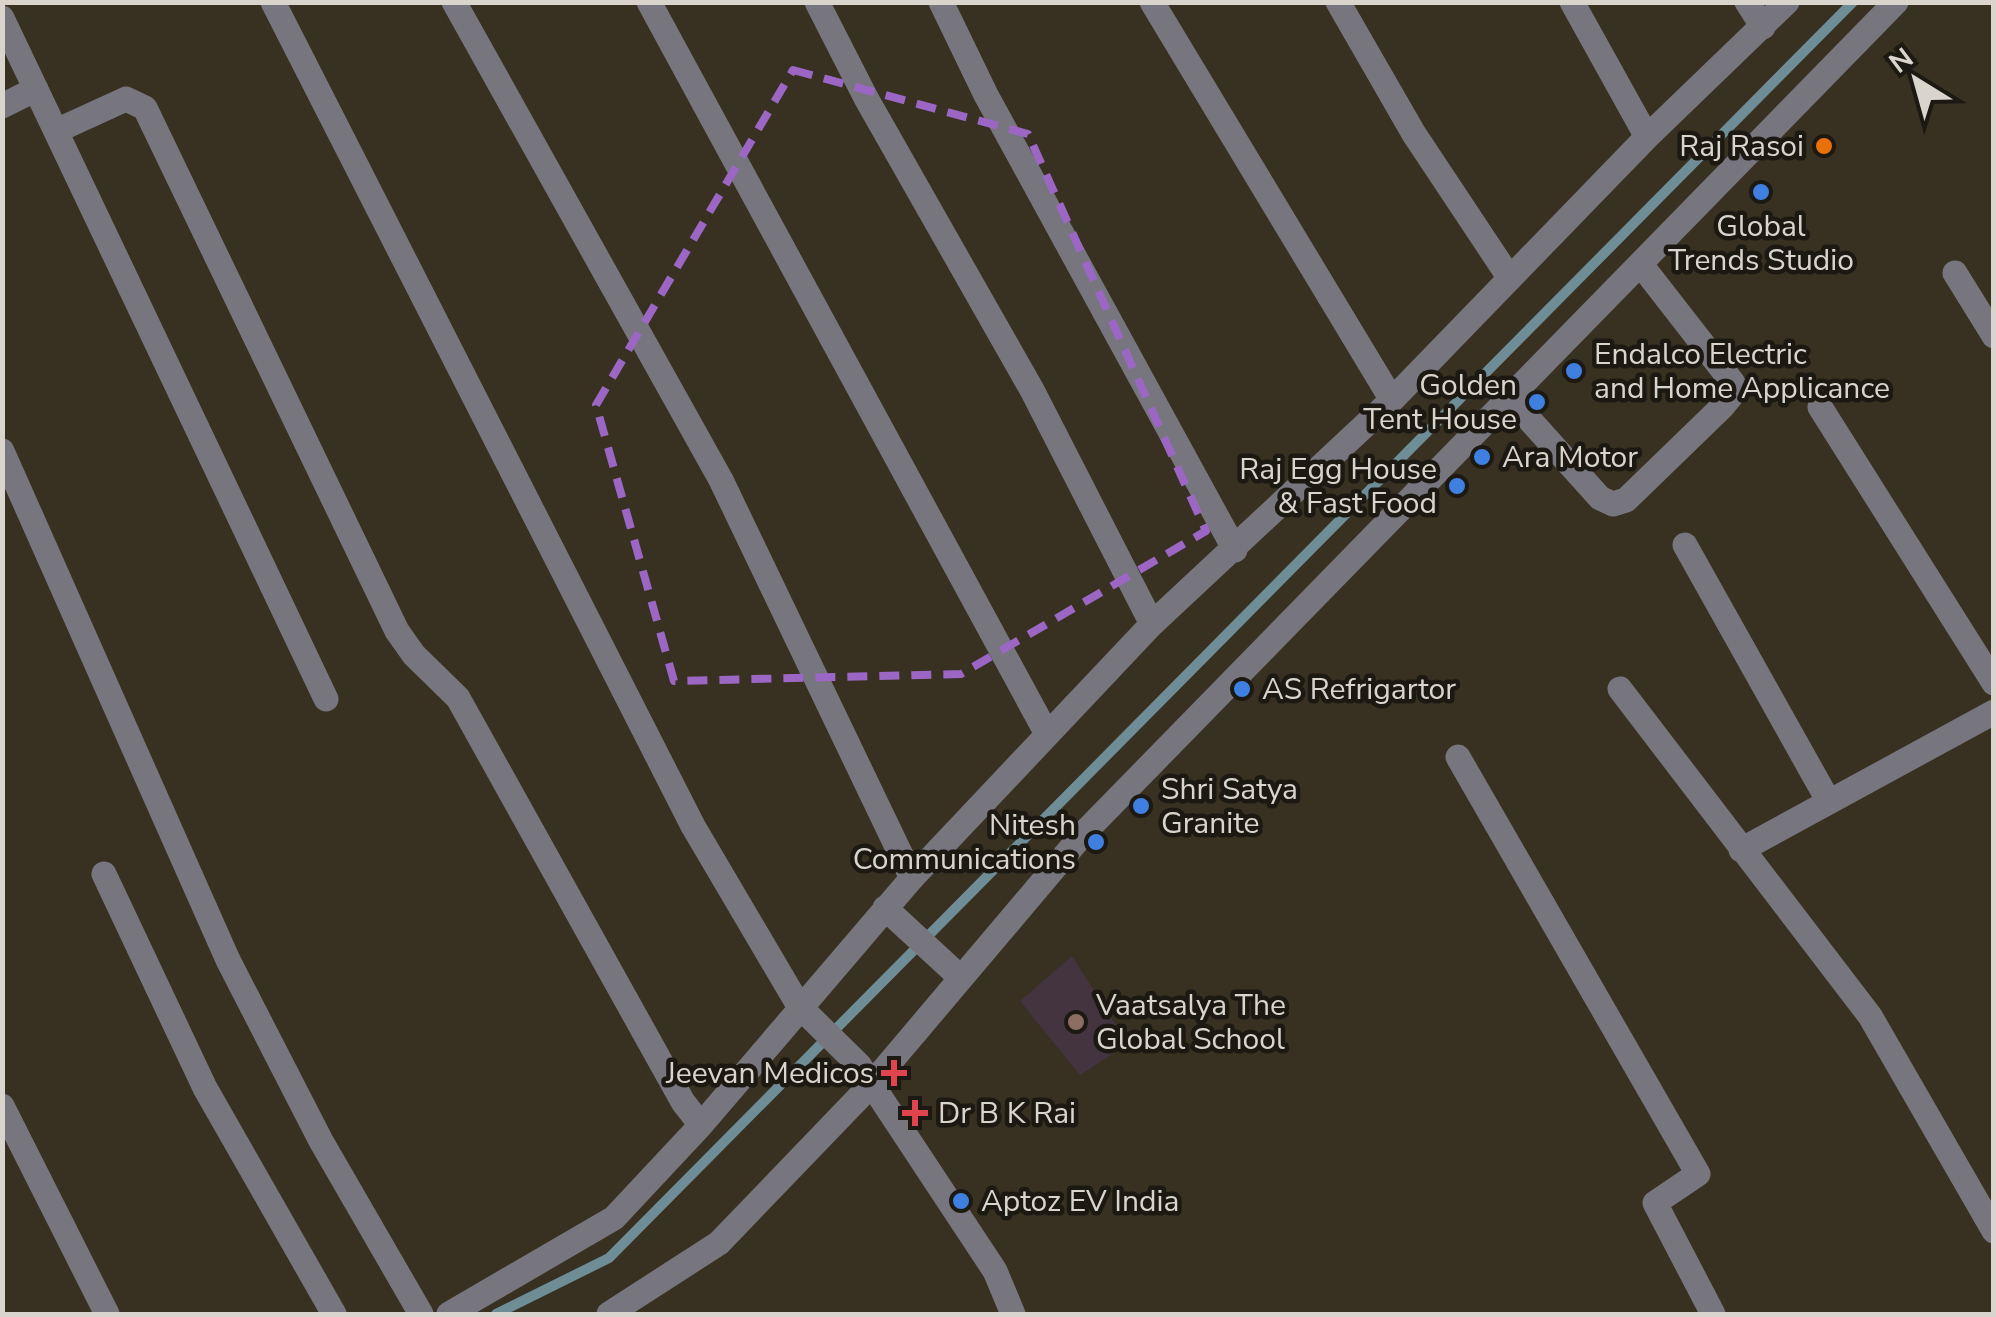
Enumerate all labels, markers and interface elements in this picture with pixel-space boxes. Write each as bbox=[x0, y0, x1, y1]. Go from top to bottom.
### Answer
north arrow bbox=[1866, 30, 1966, 130]
text: N bbox=[1882, 39, 1921, 82]
place label: Raj Rasoi bbox=[1679, 126, 1804, 167]
marker: Raj Rasoi bbox=[1813, 135, 1835, 157]
marker: Global Trends Studio bbox=[1750, 181, 1772, 203]
place label: Global Trends Studio bbox=[1668, 206, 1854, 281]
place label: Endalco Electric and Home Applicance bbox=[1594, 334, 1890, 409]
marker: Endalco Electric and Home Applicance bbox=[1563, 360, 1585, 382]
place label: Golden Tent House bbox=[1363, 365, 1517, 440]
marker: Golden Tent House bbox=[1526, 391, 1548, 413]
place label: Ara Motor bbox=[1502, 437, 1638, 478]
marker: Ara Motor bbox=[1471, 446, 1493, 468]
place label: Raj Egg House & Fast Food bbox=[1239, 449, 1437, 524]
marker: Raj Egg House & Fast Food bbox=[1446, 475, 1468, 497]
place label: AS Refrigartor bbox=[1262, 669, 1456, 710]
marker: AS Refrigartor bbox=[1231, 678, 1253, 700]
place label: Shri Satya Granite bbox=[1161, 769, 1298, 844]
marker: Shri Satya Granite bbox=[1130, 795, 1152, 817]
place label: Nitesh Communications bbox=[853, 805, 1076, 880]
marker: Nitesh Communications bbox=[1085, 831, 1107, 853]
place label: Vaatsalya The Global School bbox=[1095, 985, 1286, 1060]
marker: Vaatsalya The Global School bbox=[1065, 1011, 1087, 1033]
place label: Jeevan Medicos bbox=[665, 1053, 874, 1094]
marker: Jeevan Medicos bbox=[883, 1062, 905, 1084]
place label: Dr B K Rai bbox=[938, 1093, 1076, 1134]
marker: Dr B K Rai bbox=[902, 1100, 928, 1126]
place label: Aptoz EV India bbox=[981, 1181, 1179, 1222]
marker: Aptoz EV India bbox=[950, 1190, 972, 1212]

